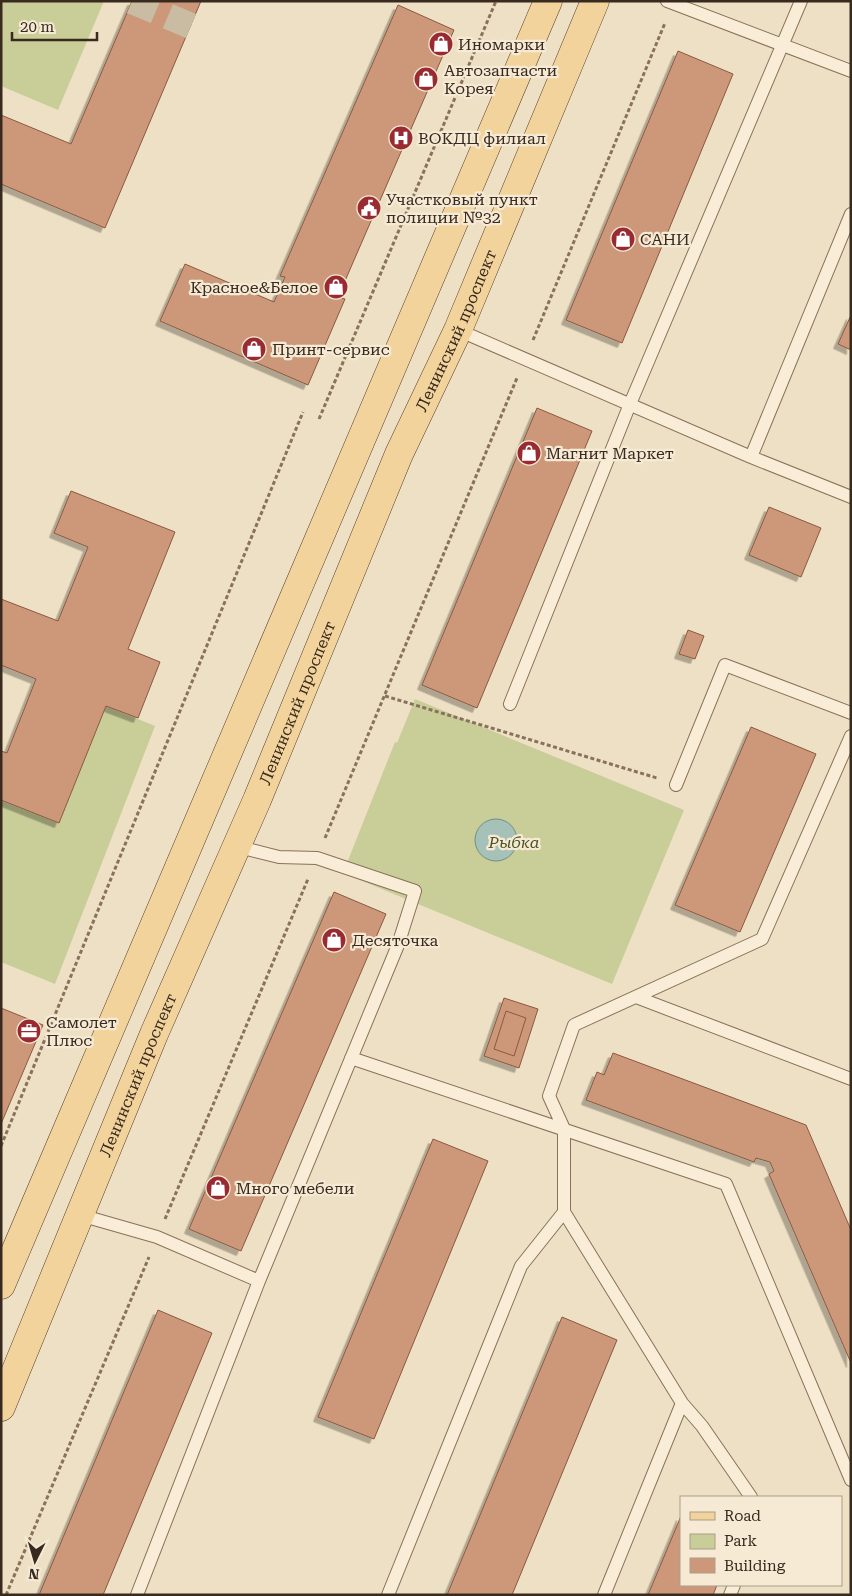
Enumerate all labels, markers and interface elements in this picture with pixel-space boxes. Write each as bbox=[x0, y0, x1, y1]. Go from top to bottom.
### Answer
scale bar bbox=[12, 10, 98, 42]
text: 20 m bbox=[20, 18, 55, 36]
shop icon: Иномарки bbox=[428, 31, 454, 57]
place label: Иномарки bbox=[458, 35, 545, 54]
place label: Автозапчасти Корея bbox=[444, 61, 558, 98]
shop icon: Автозапчасти Корея bbox=[413, 66, 439, 92]
hospital icon: ВОКДЦ филиал bbox=[388, 125, 414, 151]
place label: ВОКДЦ филиал bbox=[418, 129, 546, 148]
place label: Участковый пункт полиции №32 bbox=[386, 190, 538, 227]
public building icon: Участковый пункт полиции №32 bbox=[356, 195, 382, 221]
shop icon: САНИ bbox=[610, 226, 636, 252]
place label: САНИ bbox=[640, 230, 690, 249]
street label: Ленинский проспект bbox=[412, 247, 500, 414]
shop icon: Красное&Белое bbox=[323, 274, 349, 300]
place label: Красное&Белое bbox=[190, 278, 318, 297]
shop icon: Принт-сервис bbox=[241, 336, 267, 362]
place label: Принт-сервис bbox=[272, 340, 390, 359]
shop icon: Магнит Маркет bbox=[516, 440, 542, 466]
place label: Магнит Маркет bbox=[546, 444, 674, 463]
street label: Ленинский проспект bbox=[255, 618, 339, 787]
park label: Рыбка bbox=[488, 833, 540, 852]
shop icon: Десяточка bbox=[321, 927, 347, 953]
place label: Десяточка bbox=[352, 931, 439, 950]
street label: Ленинский проспект bbox=[96, 991, 181, 1160]
place label: Самолет Плюс bbox=[46, 1013, 117, 1050]
office icon: Самолет Плюс bbox=[16, 1018, 42, 1044]
shop icon: Много мебели bbox=[205, 1175, 231, 1201]
place label: Много мебели bbox=[236, 1179, 355, 1198]
legend bbox=[680, 1496, 842, 1586]
text: Road bbox=[724, 1507, 761, 1525]
text: Park bbox=[724, 1532, 758, 1550]
north arrow bbox=[10, 1536, 60, 1586]
text: Building bbox=[724, 1557, 786, 1575]
text: N bbox=[28, 1565, 40, 1582]

